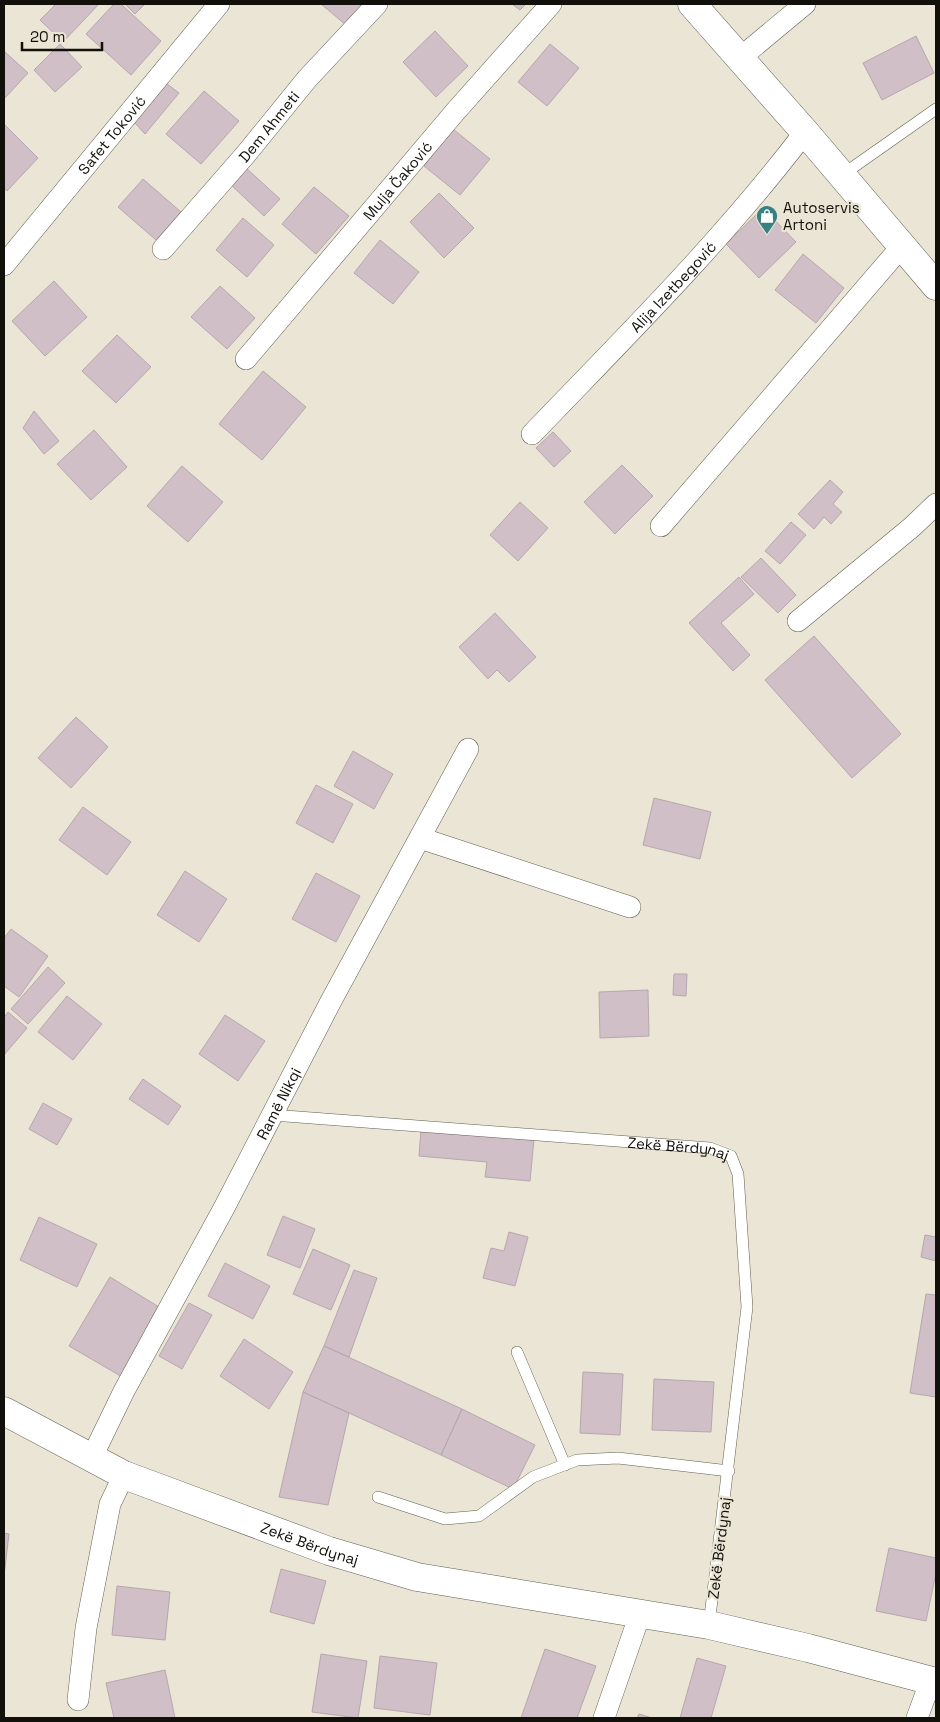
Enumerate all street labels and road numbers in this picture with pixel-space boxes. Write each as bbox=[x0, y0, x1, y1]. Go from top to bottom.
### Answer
street label: Dem Ahmeti bbox=[234, 87, 303, 166]
street label: Safet Toković bbox=[73, 91, 150, 178]
street label: Mulja Čaković bbox=[358, 137, 436, 224]
street label: Alija Izetbegović bbox=[626, 237, 720, 336]
street label: Ramë Nikqi bbox=[252, 1064, 305, 1143]
street label: Zekë Bërdynaj bbox=[627, 1132, 732, 1164]
street label: Zekë Bërdynaj bbox=[703, 1496, 735, 1600]
street label: Zekë Bërdynaj bbox=[258, 1517, 361, 1569]

